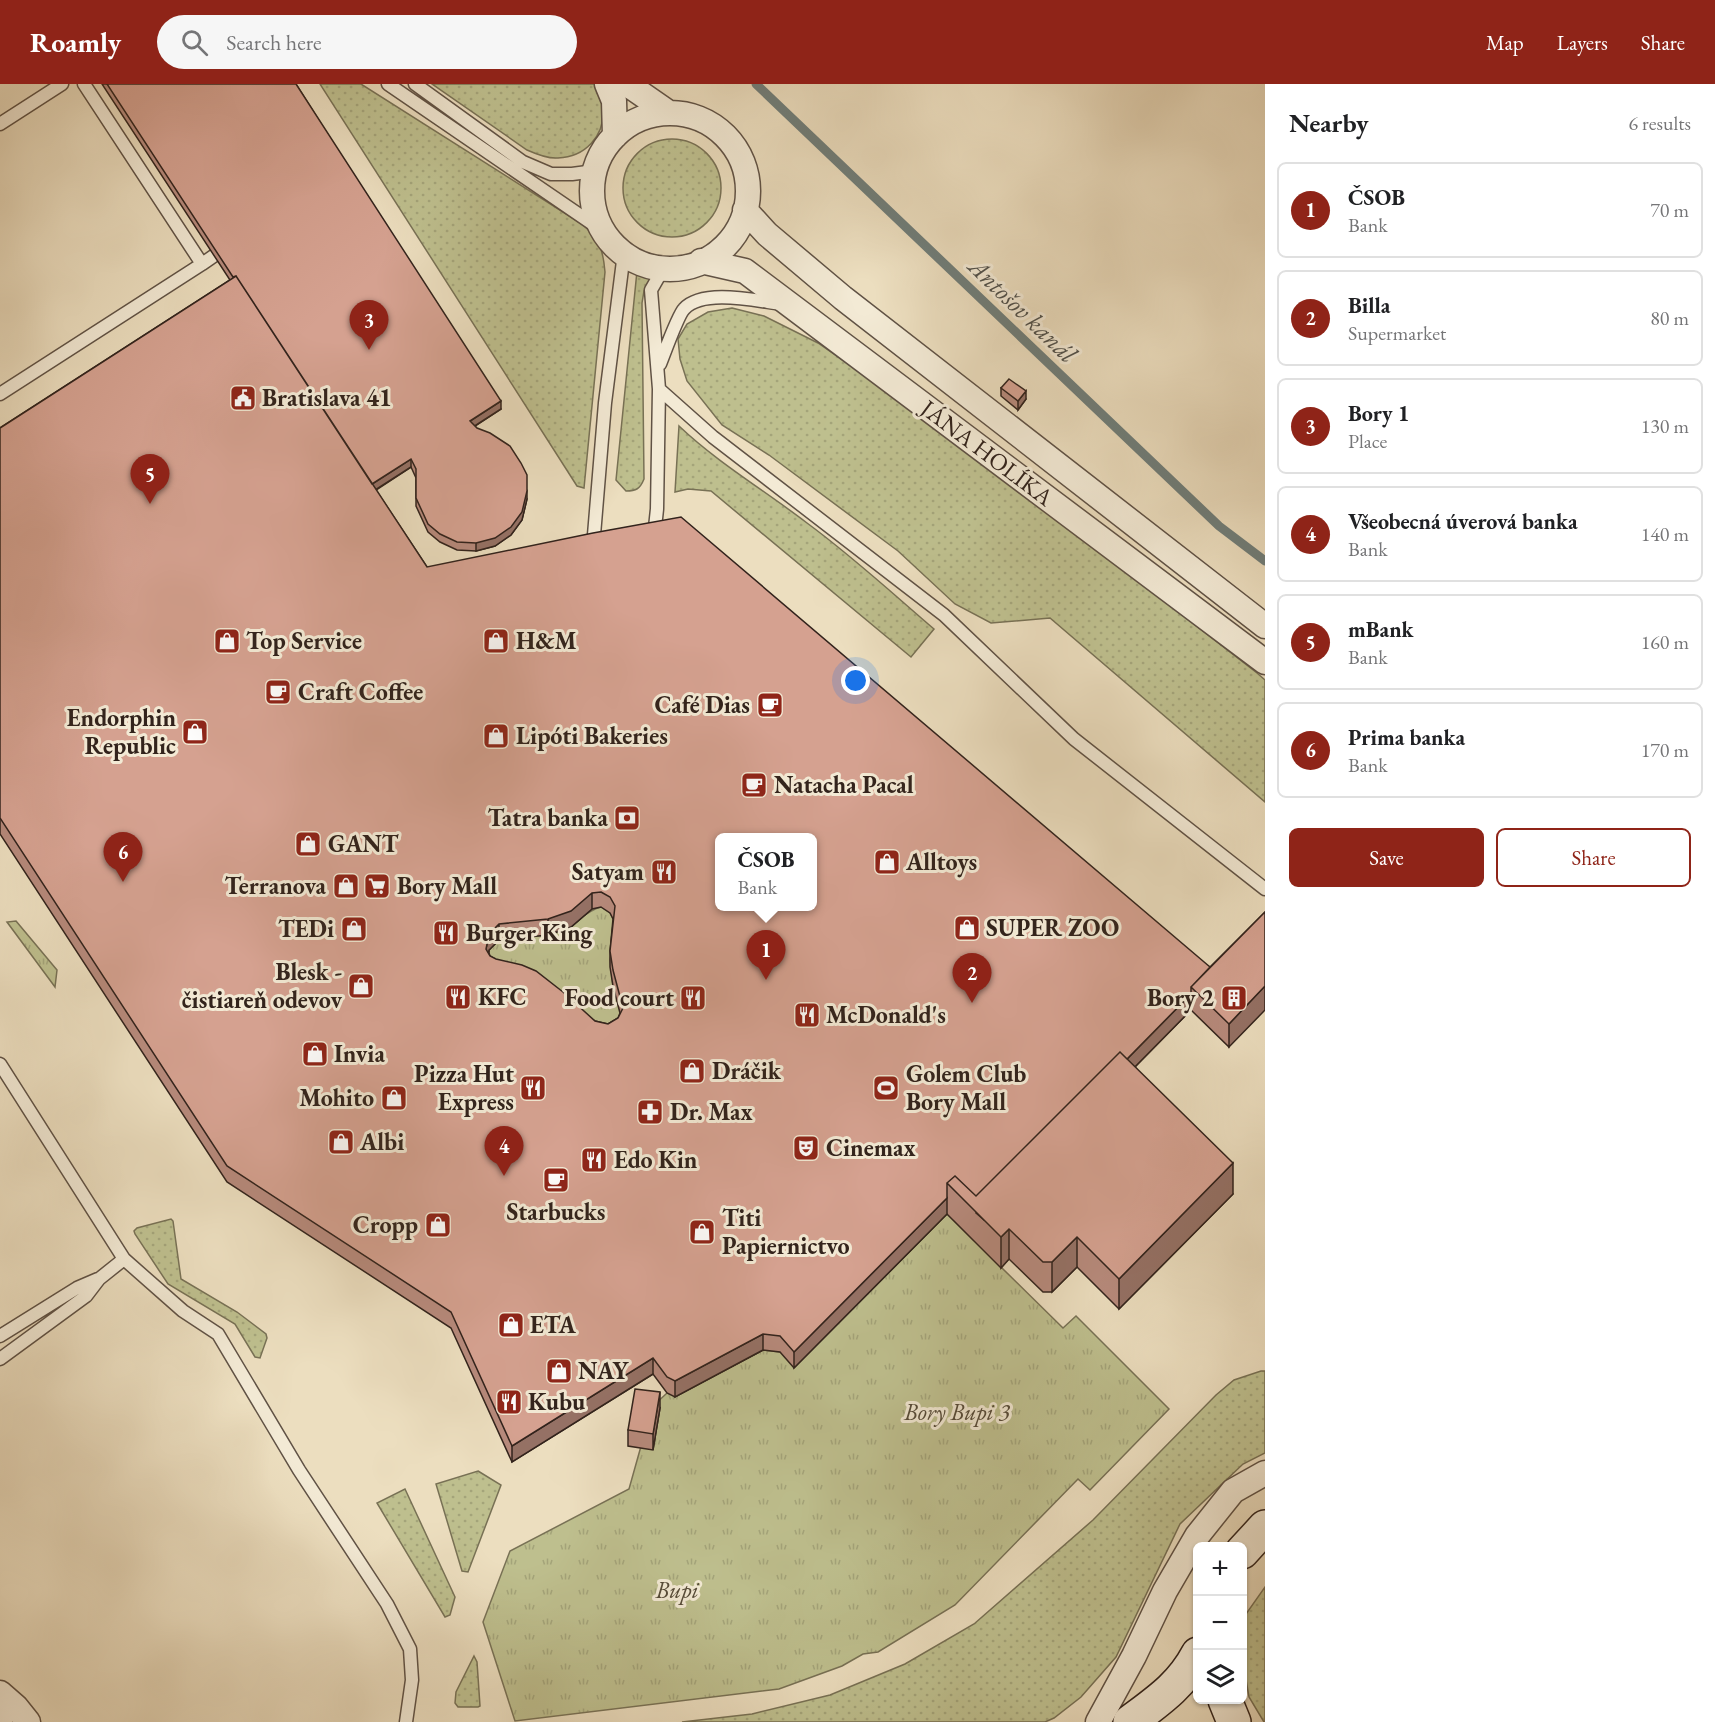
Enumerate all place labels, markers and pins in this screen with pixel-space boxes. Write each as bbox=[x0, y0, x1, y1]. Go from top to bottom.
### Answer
pin: 3 bbox=[350, 300, 388, 350]
place label: Bratislava 41 bbox=[262, 382, 392, 413]
public building icon: Bratislava 41 bbox=[228, 383, 258, 413]
pin: 5 bbox=[130, 454, 170, 504]
place label: Top Service bbox=[246, 625, 362, 656]
place label: H&M bbox=[516, 625, 576, 656]
shop icon: Top Service bbox=[212, 626, 242, 656]
shop icon: H&M bbox=[481, 626, 511, 656]
place label: Craft Coffee bbox=[298, 676, 423, 707]
cafe icon: Craft Coffee bbox=[263, 677, 293, 707]
place label: Café Dias bbox=[654, 689, 750, 720]
cafe icon: Café Dias bbox=[755, 690, 785, 720]
place label: Endorphin Republic bbox=[67, 702, 176, 761]
shop icon: Endorphin Republic bbox=[180, 717, 210, 747]
place label: Lipóti Bakeries bbox=[516, 720, 668, 751]
shop icon: Lipóti Bakeries bbox=[481, 721, 511, 751]
place label: Natacha Pacal bbox=[774, 769, 914, 800]
cafe icon: Natacha Pacal bbox=[739, 770, 769, 800]
place label: Tatra banka bbox=[488, 802, 608, 833]
bank icon: Tatra banka bbox=[612, 803, 642, 833]
place label: GANT bbox=[328, 828, 399, 859]
shop icon: GANT bbox=[293, 829, 323, 859]
pin: 6 bbox=[104, 832, 142, 882]
place label: Alltoys bbox=[905, 846, 977, 878]
shop icon: Alltoys bbox=[872, 847, 902, 877]
place label: Satyam bbox=[572, 856, 644, 888]
restaurant icon: Satyam bbox=[649, 857, 679, 887]
place label: Terranova bbox=[224, 870, 326, 901]
place label: Bory Mall bbox=[397, 870, 497, 902]
shop icon: Terranova bbox=[331, 871, 361, 901]
supermarket icon: Bory Mall bbox=[362, 871, 392, 901]
place label: SUPER ZOO bbox=[986, 912, 1119, 943]
place label: TEDi bbox=[278, 913, 334, 944]
shop icon: SUPER ZOO bbox=[952, 913, 982, 943]
shop icon: TEDi bbox=[339, 914, 369, 944]
place label: Burger King bbox=[466, 917, 594, 949]
restaurant icon: Burger King bbox=[431, 918, 461, 948]
pin: 1 bbox=[746, 930, 786, 980]
pin: 2 bbox=[952, 954, 992, 1003]
place label: Blesk - čistiareň odevov bbox=[182, 956, 342, 1015]
shop icon: Blesk - čistiareň odevov bbox=[346, 971, 376, 1001]
place label: KFC bbox=[478, 981, 526, 1012]
restaurant icon: KFC bbox=[443, 982, 473, 1012]
place label: Food court bbox=[565, 982, 674, 1013]
place label: Bory 2 bbox=[1147, 982, 1214, 1014]
restaurant icon: Food court bbox=[678, 983, 708, 1013]
building icon: Bory 2 bbox=[1219, 983, 1249, 1013]
place label: McDonald's bbox=[826, 999, 946, 1030]
restaurant icon: McDonald's bbox=[792, 1000, 822, 1030]
place label: Invia bbox=[334, 1038, 385, 1069]
shop icon: Invia bbox=[300, 1039, 330, 1069]
place label: Dráčik bbox=[712, 1055, 782, 1086]
shop icon: Dráčik bbox=[677, 1056, 707, 1086]
place label: Pizza Hut Express bbox=[414, 1058, 514, 1117]
place label: Golem Club Bory Mall bbox=[906, 1058, 1026, 1118]
restaurant icon: Pizza Hut Express bbox=[518, 1073, 548, 1103]
sports icon: Golem Club Bory Mall bbox=[871, 1073, 901, 1103]
place label: Mohito bbox=[299, 1082, 374, 1113]
shop icon: Mohito bbox=[379, 1083, 409, 1113]
place label: Dr. Max bbox=[670, 1096, 753, 1127]
pharmacy icon: Dr. Max bbox=[635, 1097, 665, 1127]
place label: Albi bbox=[359, 1126, 404, 1157]
pin: 4 bbox=[484, 1126, 524, 1176]
shop icon: Albi bbox=[326, 1127, 356, 1157]
place label: Cinemax bbox=[826, 1132, 916, 1163]
theatre icon: Cinemax bbox=[791, 1133, 821, 1163]
place label: Edo Kin bbox=[614, 1144, 698, 1175]
restaurant icon: Edo Kin bbox=[579, 1145, 609, 1175]
cafe icon: Starbucks bbox=[541, 1165, 571, 1195]
place label: Starbucks bbox=[507, 1196, 605, 1227]
place label: Titi Papiernictvo bbox=[722, 1202, 850, 1261]
place label: Cropp bbox=[353, 1209, 418, 1240]
shop icon: Cropp bbox=[423, 1210, 453, 1240]
shop icon: Titi Papiernictvo bbox=[687, 1217, 717, 1247]
place label: ETA bbox=[530, 1309, 576, 1340]
shop icon: ETA bbox=[496, 1310, 526, 1340]
place label: NAY bbox=[578, 1355, 630, 1386]
shop icon: NAY bbox=[544, 1356, 574, 1386]
place label: Kubu bbox=[528, 1386, 586, 1417]
restaurant icon: Kubu bbox=[494, 1387, 524, 1417]

